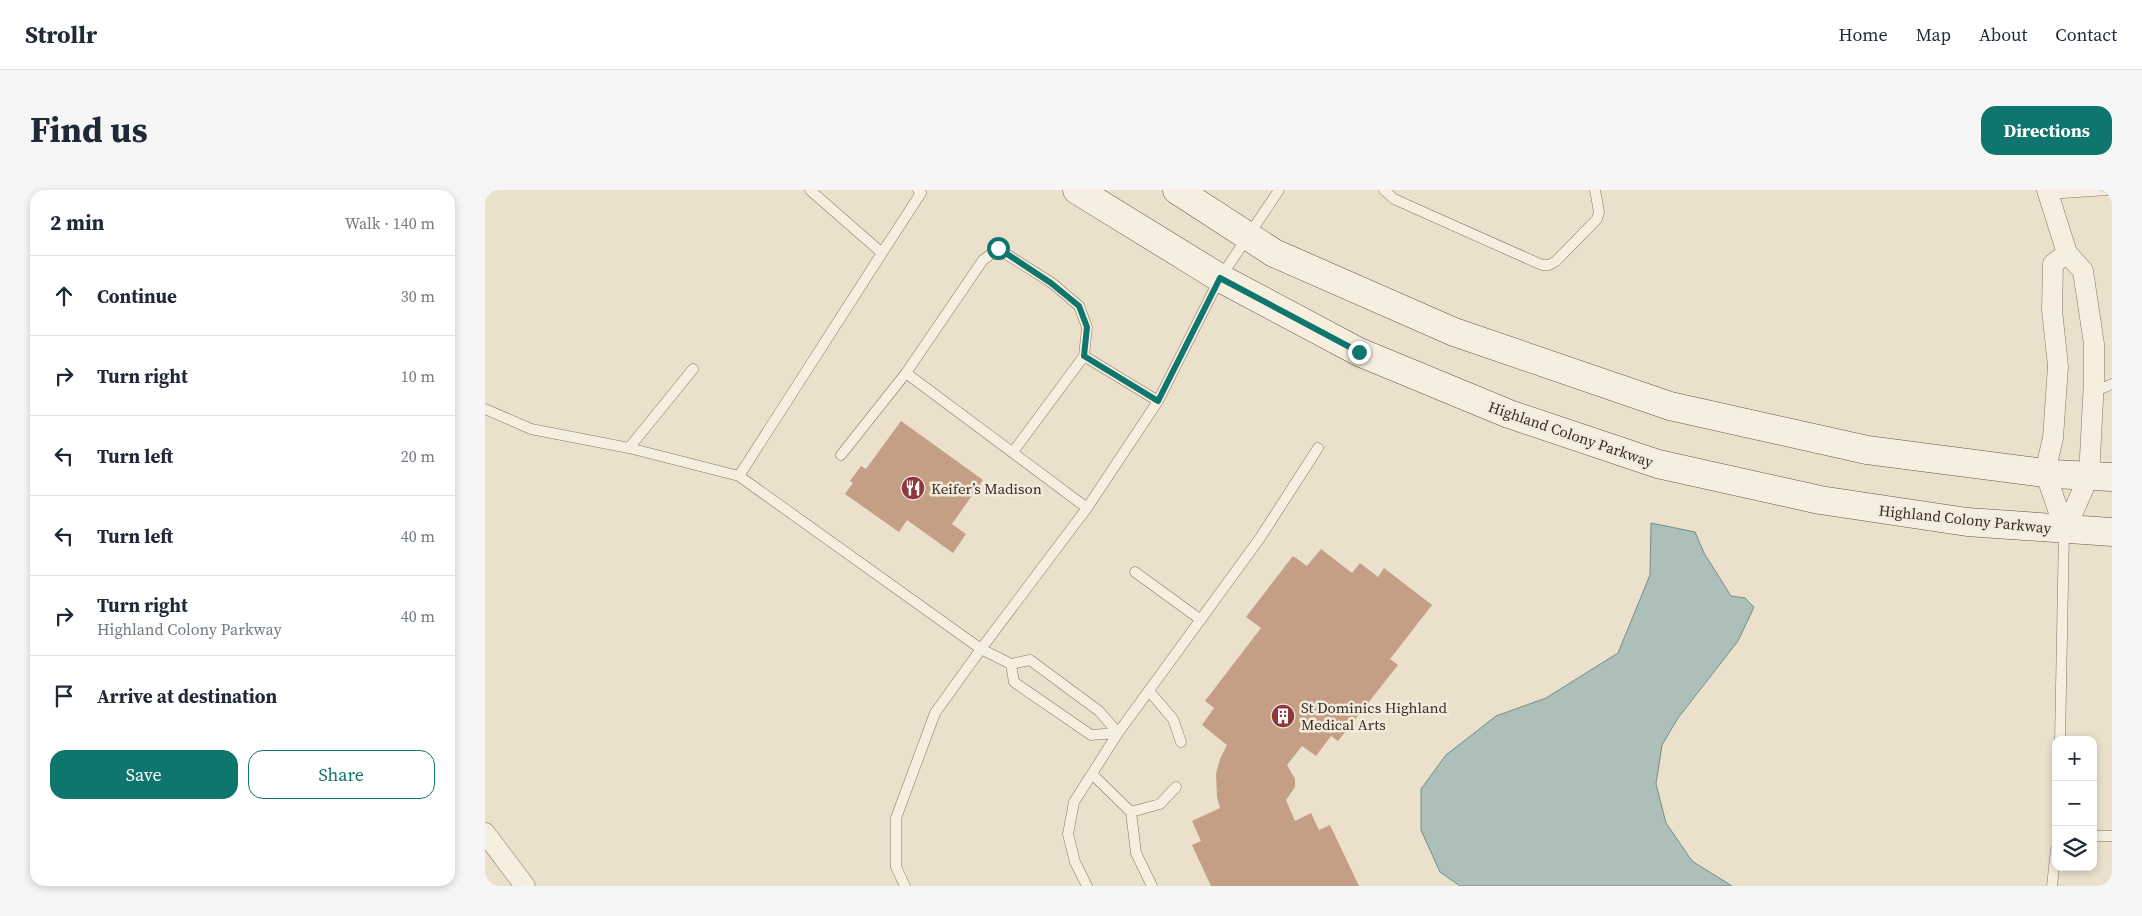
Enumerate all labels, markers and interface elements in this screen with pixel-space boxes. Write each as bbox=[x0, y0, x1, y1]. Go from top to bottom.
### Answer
text: Strollr bbox=[25, 18, 97, 51]
text: Home bbox=[1839, 22, 1888, 47]
text: Map bbox=[1916, 22, 1951, 47]
text: About bbox=[1979, 22, 2027, 47]
text: Contact bbox=[2055, 22, 2117, 47]
text: Find us bbox=[30, 106, 148, 154]
button: Directions bbox=[1981, 106, 2112, 155]
text: 2 min bbox=[50, 208, 105, 237]
text: Walk · 140 m bbox=[345, 212, 435, 234]
route start bbox=[987, 237, 1010, 260]
icon: ahead bbox=[50, 282, 78, 310]
text: Continue bbox=[97, 283, 177, 309]
text: 30 m bbox=[401, 285, 435, 307]
route end bbox=[1348, 341, 1371, 364]
icon: right bbox=[50, 362, 78, 390]
text: Turn right bbox=[97, 363, 188, 389]
text: 10 m bbox=[401, 365, 435, 387]
street label: Highland Colony Parkway bbox=[1486, 396, 1657, 472]
icon: left bbox=[50, 442, 78, 470]
text: Turn left bbox=[97, 443, 173, 469]
text: 20 m bbox=[401, 445, 435, 467]
restaurant icon: Keifer’s Madison bbox=[900, 475, 926, 501]
place label: Keifer’s Madison bbox=[931, 478, 1042, 499]
street label: Highland Colony Parkway bbox=[1878, 500, 2053, 539]
icon: left bbox=[50, 522, 78, 550]
text: Turn left bbox=[97, 523, 173, 549]
text: 40 m bbox=[401, 525, 435, 547]
text: Turn right bbox=[97, 592, 188, 618]
icon: right bbox=[50, 602, 78, 630]
text: 40 m bbox=[401, 605, 435, 627]
text: Highland Colony Parkway bbox=[97, 618, 282, 640]
icon: arrive bbox=[50, 682, 78, 710]
text: Arrive at destination bbox=[97, 683, 277, 709]
place label: St Dominics Highland Medical Arts bbox=[1301, 697, 1448, 735]
building icon: St Dominics Highland Medical Arts bbox=[1270, 703, 1296, 729]
map controls bbox=[2052, 736, 2097, 871]
button: + bbox=[2052, 736, 2097, 781]
button: Save bbox=[50, 750, 238, 799]
button: Share bbox=[248, 750, 435, 799]
button: − bbox=[2052, 781, 2097, 826]
button: layers bbox=[2052, 826, 2097, 871]

